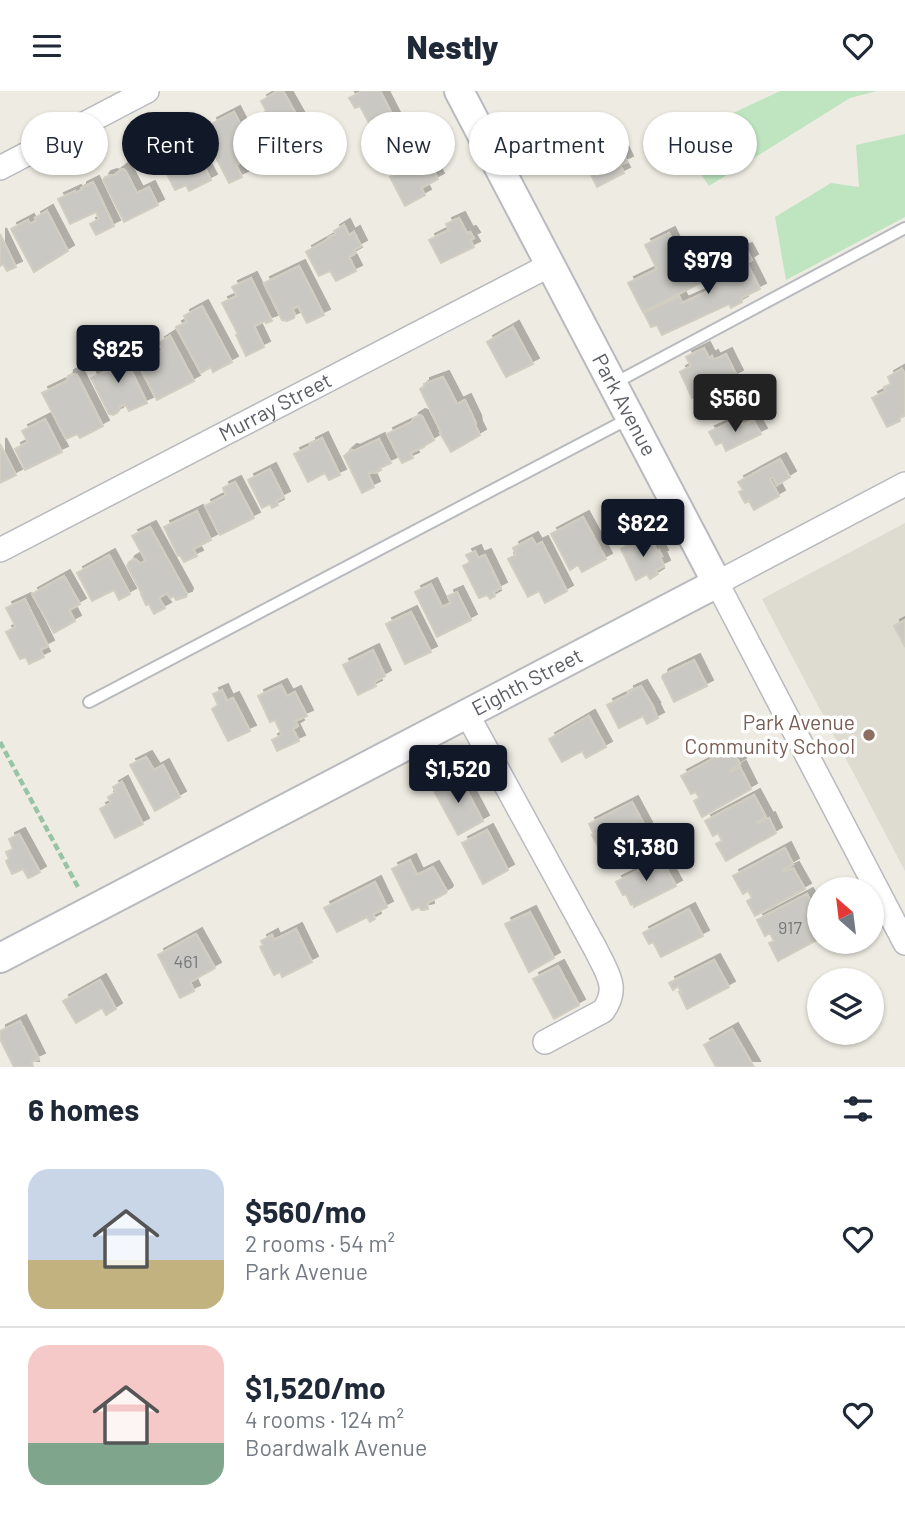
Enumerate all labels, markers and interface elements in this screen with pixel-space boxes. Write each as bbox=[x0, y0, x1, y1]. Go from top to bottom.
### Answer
icon: menu bbox=[28, 27, 66, 65]
text: Nestly bbox=[407, 27, 498, 65]
icon: heart bbox=[839, 27, 877, 65]
chip: Buy bbox=[21, 112, 108, 175]
chip: Rent bbox=[122, 112, 219, 175]
chip: Filters bbox=[233, 112, 347, 175]
chip: New bbox=[361, 112, 455, 175]
chip: Apartment bbox=[469, 112, 629, 175]
chip: House bbox=[643, 112, 757, 175]
pin: $979 bbox=[667, 237, 749, 296]
text: $979 bbox=[684, 245, 733, 273]
pin: $825 bbox=[77, 325, 159, 385]
text: $825 bbox=[93, 334, 143, 362]
street label: Park Avenue bbox=[588, 349, 663, 460]
street label: Murray Street bbox=[214, 367, 335, 446]
pin: $560 bbox=[694, 375, 776, 434]
text: $560 bbox=[709, 383, 761, 411]
pin: $822 bbox=[602, 499, 684, 559]
text: $822 bbox=[617, 508, 669, 536]
street label: Eighth Street bbox=[467, 642, 586, 720]
place label: Park Avenue Community School bbox=[685, 709, 855, 758]
marker: Park Avenue Community School bbox=[861, 727, 877, 743]
pin: $1,520 bbox=[401, 745, 515, 805]
text: $1,520 bbox=[425, 754, 491, 782]
pin: $1,380 bbox=[589, 823, 703, 883]
text: $1,380 bbox=[613, 832, 679, 860]
north arrow bbox=[807, 877, 884, 954]
map controls bbox=[807, 877, 884, 1045]
house number: 917 bbox=[778, 916, 802, 938]
house number: 461 bbox=[173, 950, 199, 972]
button: layers bbox=[807, 968, 884, 1045]
icon: filters bbox=[839, 1090, 877, 1128]
text: 6 homes bbox=[28, 1091, 139, 1127]
text: $560/mo bbox=[245, 1193, 367, 1229]
icon: home bbox=[84, 1197, 168, 1281]
icon: heart bbox=[839, 1220, 877, 1258]
text: 2 rooms · 54 m² bbox=[245, 1229, 395, 1257]
text: Park Avenue bbox=[245, 1257, 368, 1285]
text: $1,520/mo bbox=[245, 1369, 386, 1405]
icon: home bbox=[84, 1373, 168, 1457]
icon: heart bbox=[839, 1396, 877, 1434]
text: 4 rooms · 124 m² bbox=[245, 1405, 404, 1433]
text: Boardwalk Avenue bbox=[245, 1433, 427, 1461]

